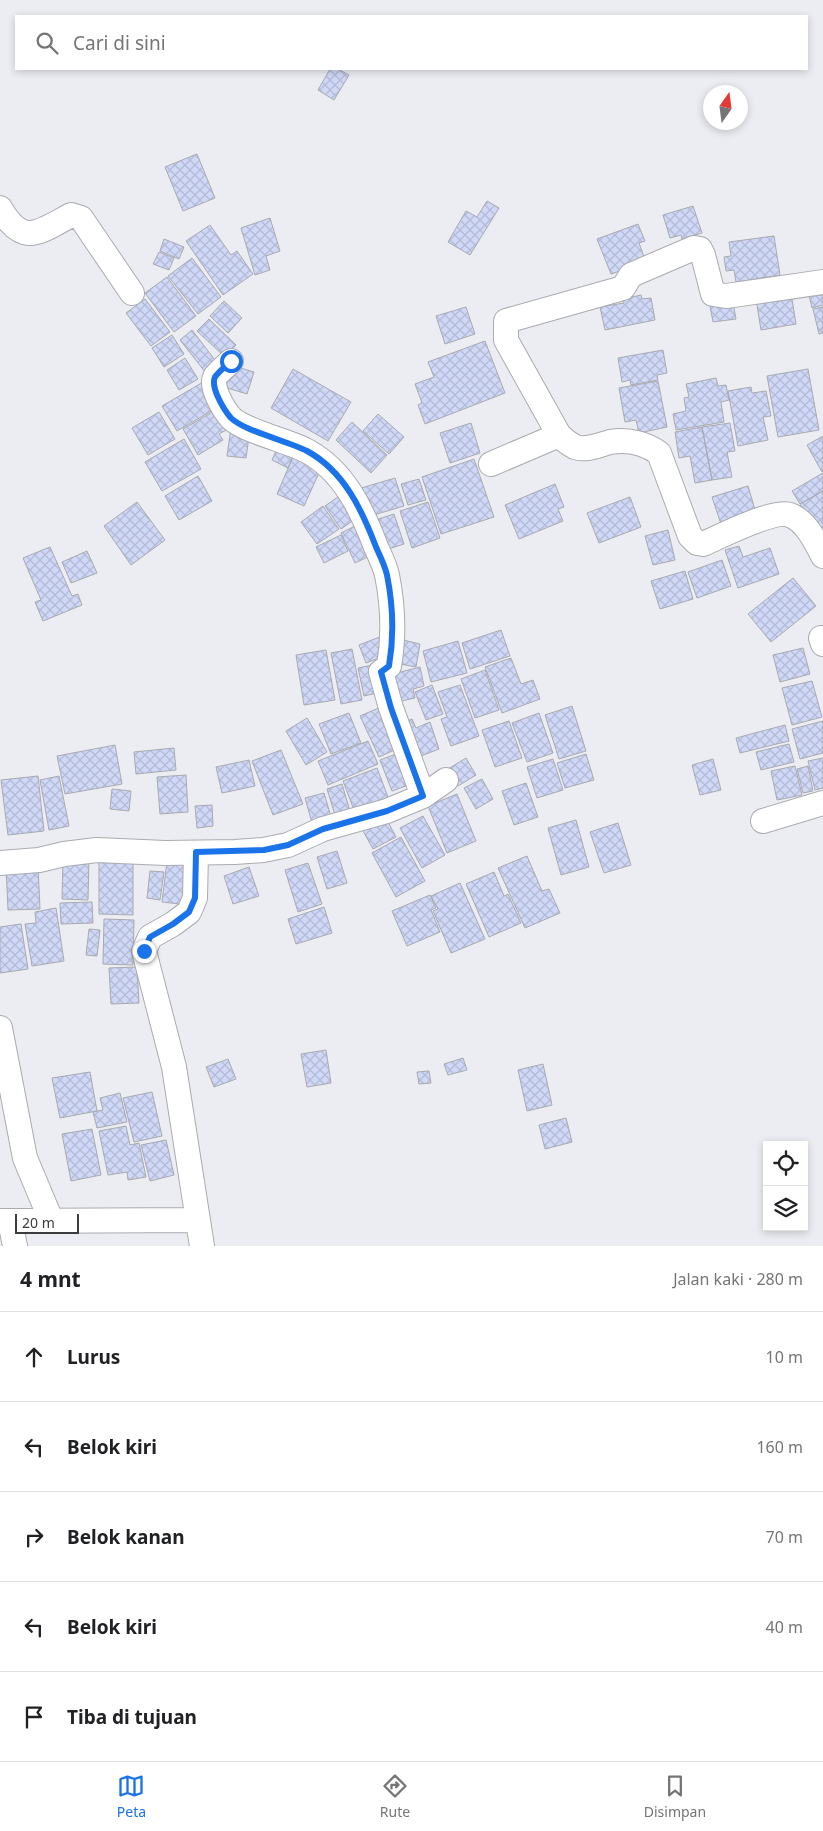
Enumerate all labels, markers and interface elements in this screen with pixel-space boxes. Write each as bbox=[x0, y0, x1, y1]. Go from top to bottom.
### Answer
search box bbox=[15, 15, 808, 70]
icon: search bbox=[33, 29, 61, 57]
text: Cari di sini bbox=[73, 30, 166, 56]
north arrow bbox=[703, 85, 748, 130]
route start bbox=[220, 350, 243, 373]
route end bbox=[133, 940, 156, 963]
map controls bbox=[763, 1141, 808, 1231]
button: locate bbox=[763, 1141, 808, 1186]
button: layers bbox=[763, 1186, 808, 1231]
scale bar bbox=[15, 1211, 79, 1234]
text: 20 m bbox=[22, 1213, 55, 1232]
text: 4 mnt bbox=[20, 1265, 81, 1293]
text: Jalan kaki · 280 m bbox=[673, 1268, 803, 1290]
icon: ahead bbox=[20, 1343, 48, 1371]
text: Lurus bbox=[67, 1344, 120, 1370]
text: 10 m bbox=[766, 1346, 803, 1368]
icon: left bbox=[20, 1433, 48, 1461]
text: Belok kiri bbox=[67, 1434, 157, 1460]
text: 160 m bbox=[756, 1436, 803, 1458]
icon: right bbox=[20, 1523, 48, 1551]
text: Belok kanan bbox=[67, 1524, 184, 1550]
text: 70 m bbox=[766, 1526, 803, 1548]
icon: left bbox=[20, 1613, 48, 1641]
text: Belok kiri bbox=[67, 1614, 157, 1640]
text: 40 m bbox=[766, 1616, 803, 1638]
icon: arrive bbox=[20, 1703, 48, 1731]
text: Tiba di tujuan bbox=[67, 1704, 197, 1730]
tab: Peta bbox=[117, 1772, 146, 1821]
tab: Rute bbox=[380, 1772, 410, 1821]
tab: Disimpan bbox=[644, 1772, 706, 1821]

